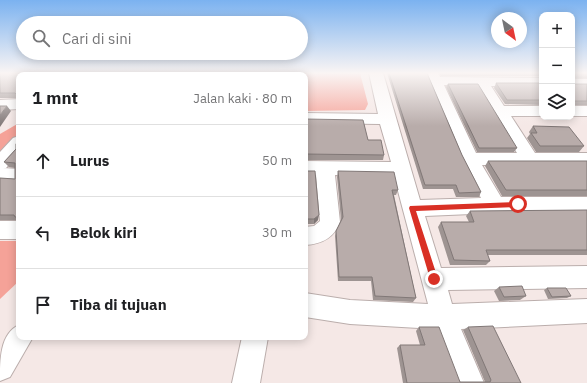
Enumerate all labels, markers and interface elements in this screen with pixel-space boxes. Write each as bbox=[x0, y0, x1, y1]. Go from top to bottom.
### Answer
north arrow bbox=[491, 12, 527, 48]
map controls bbox=[539, 12, 575, 120]
button: + bbox=[539, 12, 575, 48]
search box bbox=[16, 16, 308, 60]
icon: search bbox=[30, 27, 52, 49]
text: Cari di sini bbox=[62, 29, 131, 48]
button: − bbox=[539, 48, 575, 84]
button: layers bbox=[539, 84, 575, 120]
text: 1 mnt bbox=[32, 87, 78, 109]
text: Jalan kaki · 80 m bbox=[193, 90, 292, 107]
icon: ahead bbox=[32, 150, 54, 172]
text: Lurus bbox=[70, 151, 109, 170]
text: 50 m bbox=[262, 152, 292, 169]
route start bbox=[509, 195, 527, 213]
icon: left bbox=[32, 222, 54, 244]
text: Belok kiri bbox=[70, 223, 137, 242]
text: 30 m bbox=[262, 224, 292, 241]
route end bbox=[425, 270, 443, 288]
icon: arrive bbox=[32, 294, 54, 316]
text: Tiba di tujuan bbox=[70, 295, 167, 314]

